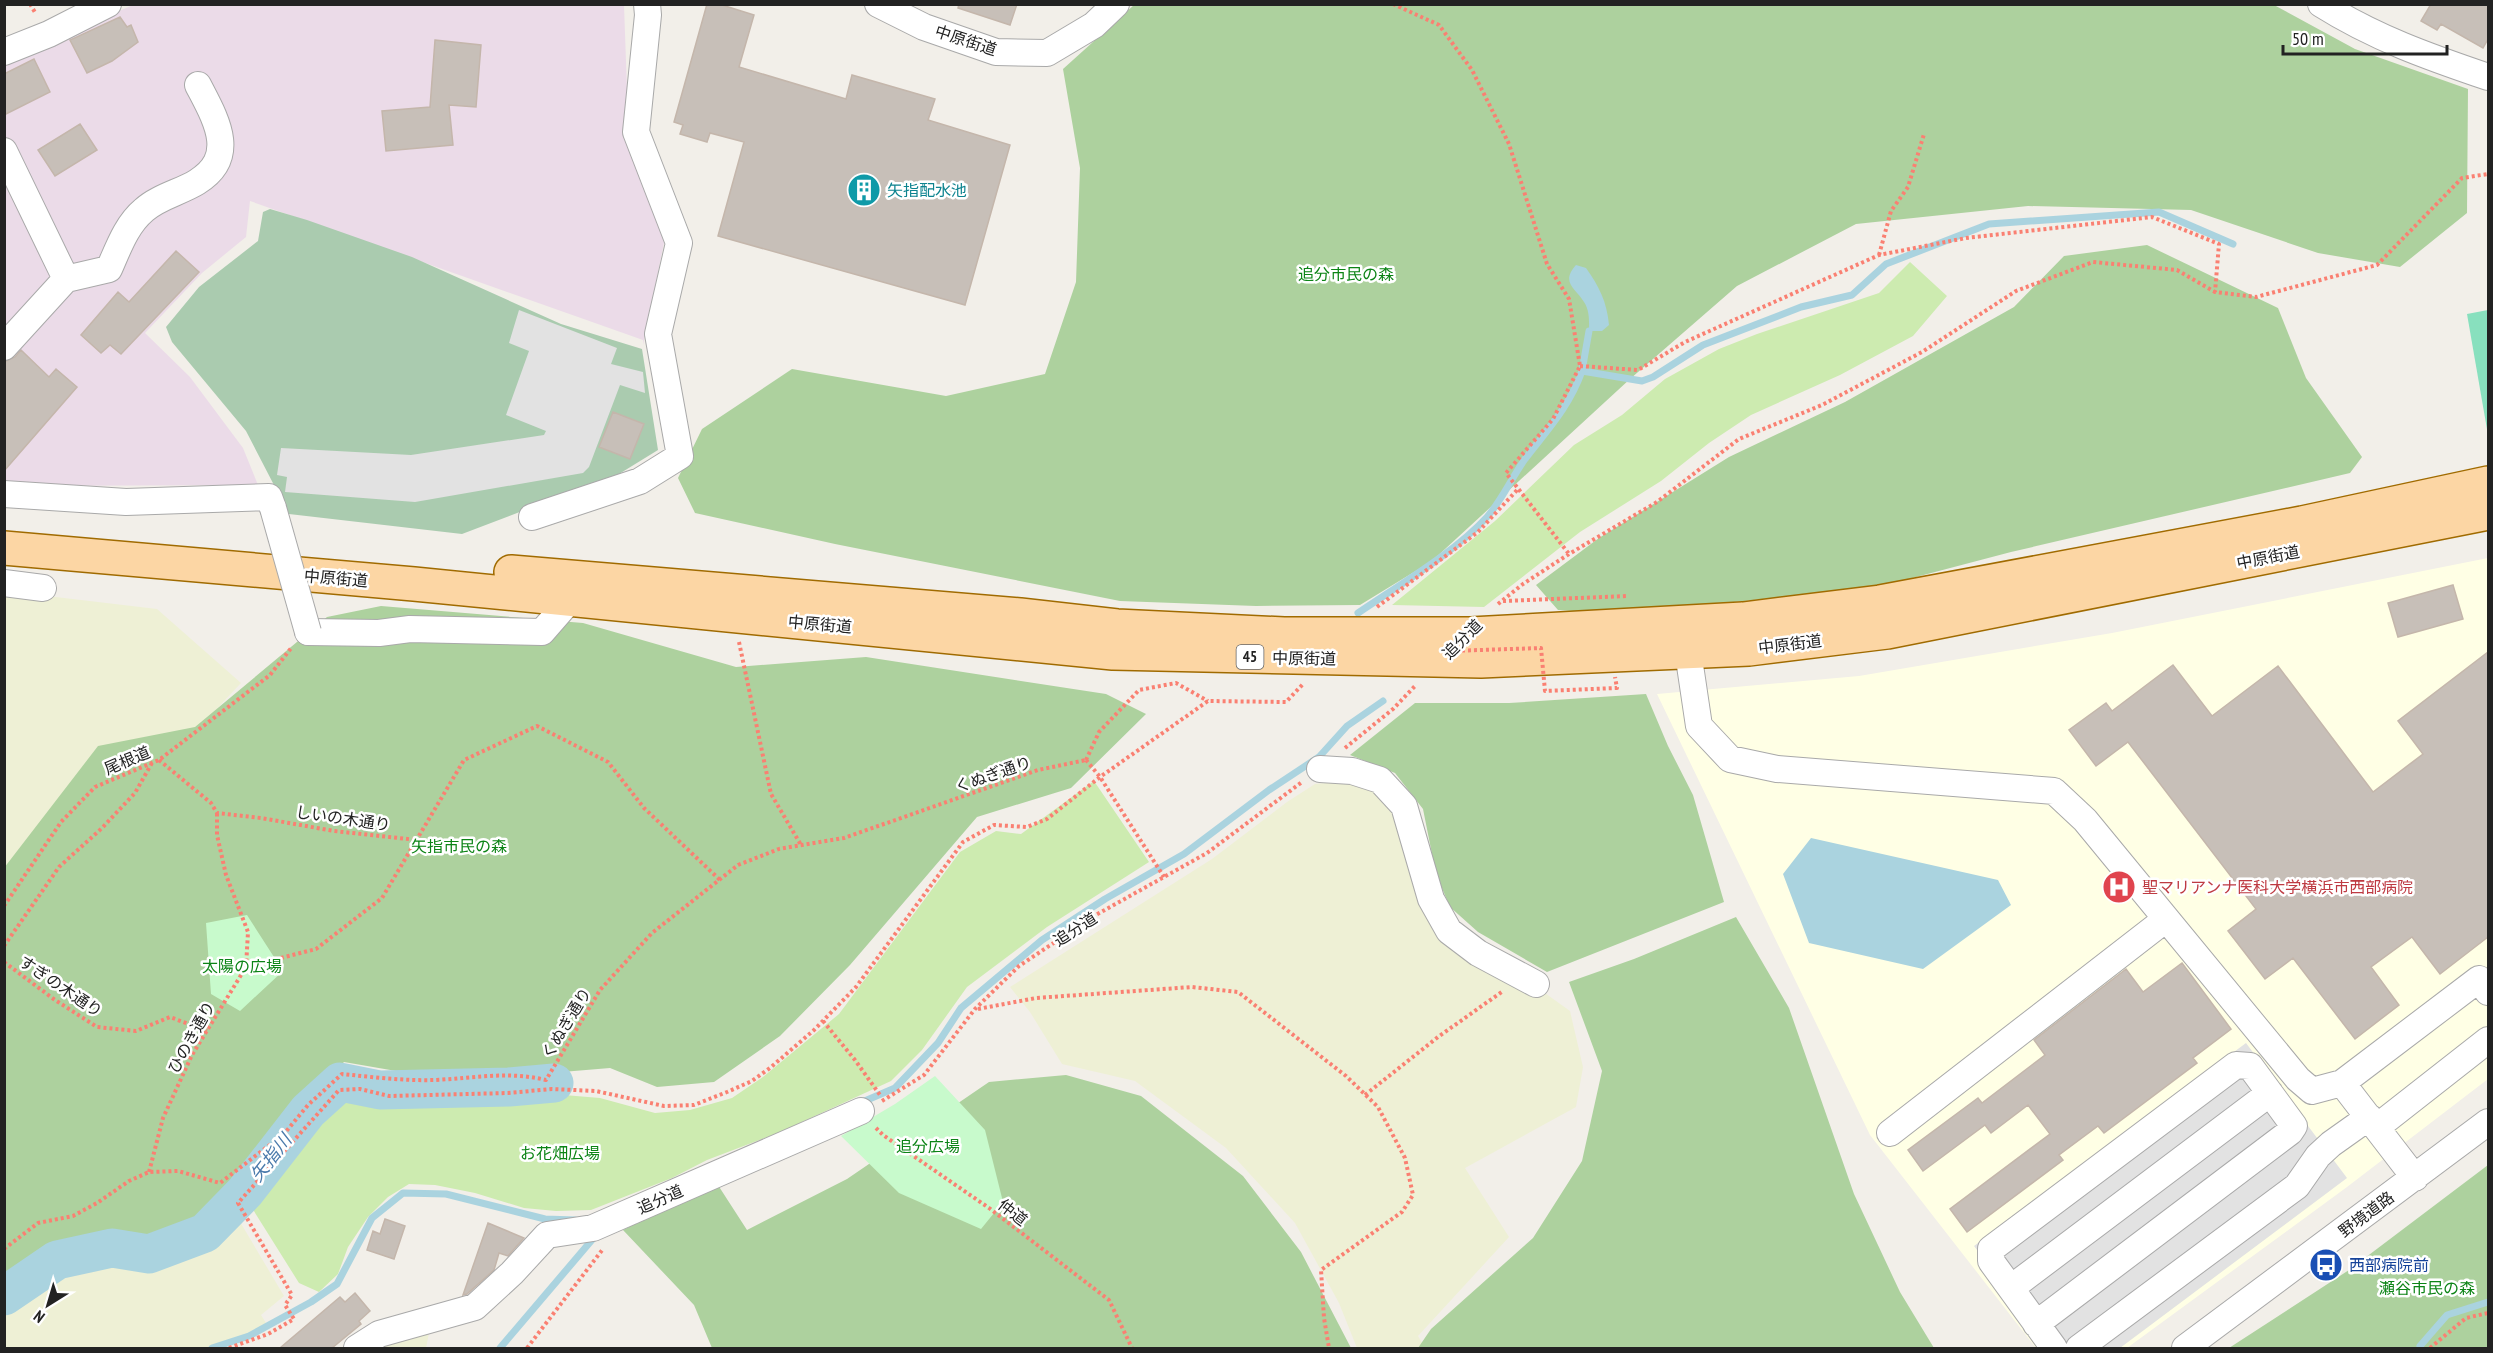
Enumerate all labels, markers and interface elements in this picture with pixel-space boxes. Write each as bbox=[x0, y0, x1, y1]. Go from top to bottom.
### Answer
scale bar bbox=[2283, 18, 2446, 56]
street label: 中原街道 bbox=[932, 21, 1000, 59]
text: 50 m bbox=[2292, 27, 2324, 50]
building icon: 矢指配水池 bbox=[846, 172, 882, 208]
place label: 矢指配水池 bbox=[887, 180, 967, 200]
park label: 追分市民の森 bbox=[1298, 264, 1394, 284]
street label: 中原街道 bbox=[2235, 541, 2301, 573]
street label: 中原街道 bbox=[303, 565, 369, 591]
street label: 中原街道 bbox=[787, 611, 853, 637]
street label: 追分道 bbox=[1438, 615, 1486, 663]
street label: 中原街道 bbox=[1757, 630, 1823, 658]
road number: 45 bbox=[1236, 645, 1264, 669]
street label: 中原街道 bbox=[1272, 647, 1336, 669]
street label: 尾根道 bbox=[101, 741, 153, 779]
street label: くぬぎ通り bbox=[952, 752, 1034, 796]
street label: しいの木通り bbox=[294, 801, 392, 835]
park label: 矢指市民の森 bbox=[411, 836, 507, 856]
hospital icon: 聖マリアンナ医科大学横浜市西部病院 bbox=[2101, 869, 2137, 905]
place label: 聖マリアンナ医科大学横浜市西部病院 bbox=[2142, 877, 2413, 897]
street label: 追分道 bbox=[1049, 908, 1101, 950]
street label: すぎの木通り bbox=[16, 951, 106, 1021]
park label: 太陽の広場 bbox=[202, 956, 282, 976]
street label: くぬぎ通り bbox=[537, 984, 595, 1062]
street label: ひのき通り bbox=[163, 997, 219, 1077]
water label: 矢指川 bbox=[245, 1128, 298, 1186]
park label: 追分広場 bbox=[896, 1136, 960, 1156]
park label: お花畑広場 bbox=[520, 1143, 600, 1163]
street label: 追分道 bbox=[634, 1180, 686, 1218]
street label: 野境道路 bbox=[2334, 1187, 2398, 1241]
street label: 仲道 bbox=[994, 1194, 1032, 1230]
bus stop icon: 西部病院前 bbox=[2308, 1247, 2344, 1283]
place label: 西部病院前 bbox=[2349, 1255, 2429, 1275]
north arrow bbox=[18, 1275, 78, 1335]
park label: 瀬谷市民の森 bbox=[2379, 1278, 2475, 1298]
text: N bbox=[30, 1306, 48, 1328]

